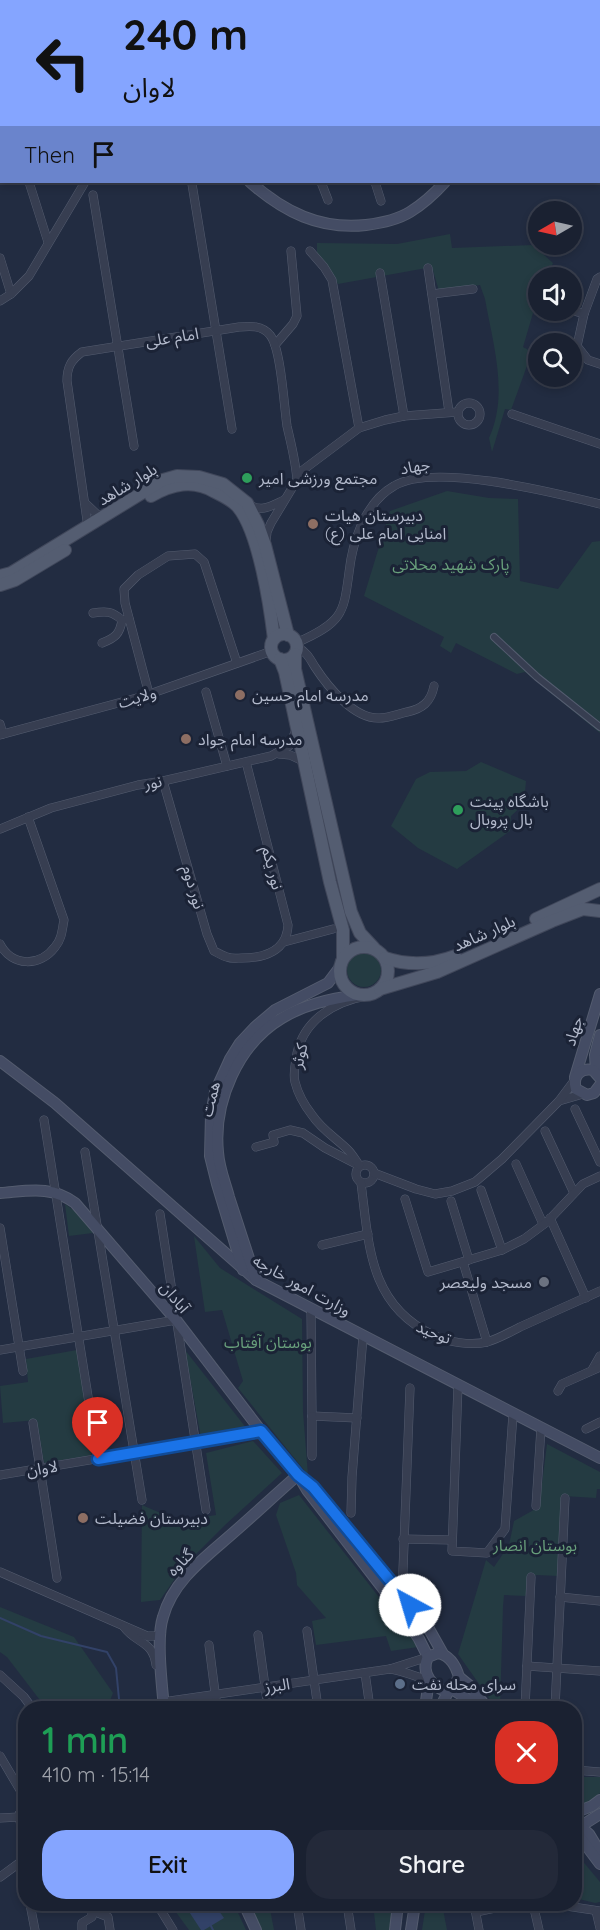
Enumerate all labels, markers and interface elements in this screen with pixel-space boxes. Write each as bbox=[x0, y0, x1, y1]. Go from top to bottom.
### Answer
text: 240 m bbox=[123, 8, 248, 61]
icon: left bbox=[24, 24, 102, 102]
text: لاوان bbox=[123, 70, 176, 104]
icon: arrive bbox=[87, 138, 120, 171]
text: Then bbox=[24, 141, 75, 169]
north arrow bbox=[528, 201, 582, 255]
map controls bbox=[528, 201, 582, 387]
button: sound bbox=[528, 267, 582, 321]
street label: امام علی bbox=[144, 323, 201, 354]
button: search bbox=[528, 333, 582, 387]
street label: جهاد bbox=[399, 454, 431, 478]
street label: بلوار شاهد bbox=[94, 459, 160, 509]
place label: مجتمع ورزشی امیر bbox=[258, 468, 377, 491]
marker: مجتمع ورزشی امیر bbox=[240, 471, 254, 485]
place label: دبیرستان هیات امنایی امام علی (ع) bbox=[325, 505, 446, 546]
marker: دبیرستان هیات امنایی امام علی (ع) bbox=[306, 517, 320, 531]
park label: پارک شهید محلاتی bbox=[392, 554, 510, 575]
street label: ولایت bbox=[116, 682, 158, 712]
place label: مدرسه امام حسین bbox=[252, 685, 369, 708]
marker: مدرسه امام حسین bbox=[233, 688, 247, 702]
place label: مدرسه امام جواد bbox=[198, 729, 302, 752]
marker: مدرسه امام جواد bbox=[179, 732, 193, 746]
street label: نور bbox=[142, 771, 163, 794]
place label: باشگاه پینت بال پروبال bbox=[470, 791, 549, 830]
marker: باشگاه پینت بال پروبال bbox=[451, 803, 465, 817]
street label: نور یکم bbox=[255, 844, 288, 892]
street label: نور دوم bbox=[175, 863, 210, 912]
street label: بلوار شاهد bbox=[450, 911, 518, 955]
street label: جهاد bbox=[559, 1014, 587, 1048]
street label: کوثر bbox=[286, 1041, 311, 1071]
street label: همت bbox=[196, 1079, 224, 1119]
street label: وزارت امور خارجه bbox=[249, 1250, 355, 1320]
place label: مسجد ولیعصر bbox=[439, 1272, 532, 1292]
marker: مسجد ولیعصر bbox=[537, 1275, 551, 1289]
street label: آبادان bbox=[156, 1277, 195, 1318]
street label: توحید bbox=[413, 1316, 455, 1348]
park label: بوستان آفتاب bbox=[224, 1332, 312, 1352]
pin bbox=[72, 1397, 123, 1459]
icon: arrive bbox=[81, 1406, 114, 1439]
street label: لاوان bbox=[25, 1456, 59, 1480]
place label: دبیرستان فضیلت bbox=[95, 1508, 208, 1528]
marker: دبیرستان فضیلت bbox=[76, 1511, 90, 1525]
park label: بوستان انصار bbox=[492, 1535, 577, 1555]
street label: گناوه bbox=[162, 1544, 198, 1580]
position arrow bbox=[378, 1573, 442, 1637]
street label: البرز bbox=[262, 1673, 291, 1697]
place label: سرای محله نفت bbox=[412, 1674, 516, 1694]
marker: سرای محله نفت bbox=[393, 1677, 407, 1691]
text: 1 min bbox=[42, 1717, 128, 1762]
button: close bbox=[495, 1721, 558, 1784]
text: 410 m · 15:14 bbox=[42, 1762, 150, 1787]
button: Exit bbox=[42, 1830, 294, 1899]
button: Share bbox=[306, 1830, 558, 1899]

